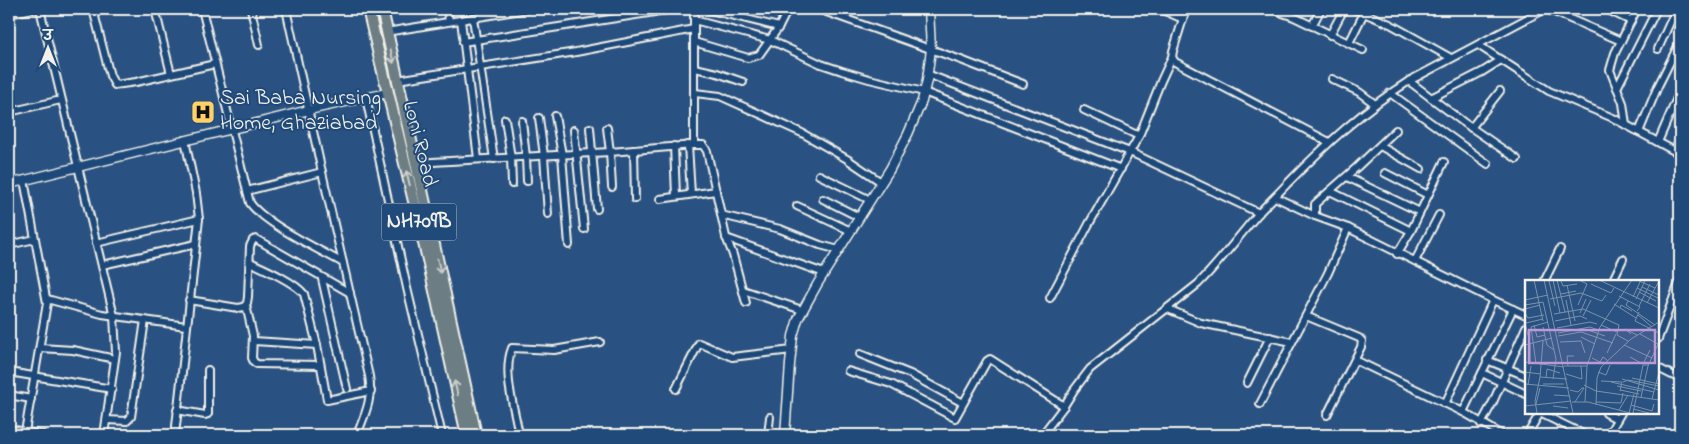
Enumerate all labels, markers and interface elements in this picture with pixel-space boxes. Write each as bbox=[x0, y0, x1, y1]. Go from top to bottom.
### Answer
north arrow bbox=[22, 22, 72, 72]
text: उ bbox=[41, 26, 54, 47]
one-way arrow bbox=[388, 48, 397, 64]
place label: Sai Baba Nursing Home, Ghaziabad bbox=[220, 83, 381, 140]
street label: Loni Road bbox=[393, 98, 445, 190]
hospital icon: Sai Baba Nursing Home, Ghaziabad bbox=[190, 99, 216, 125]
one-way arrow bbox=[403, 171, 412, 187]
road number: NH709B bbox=[382, 203, 456, 240]
one-way arrow bbox=[435, 258, 444, 274]
inset map bbox=[1525, 280, 1659, 414]
one-way arrow bbox=[451, 380, 460, 396]

